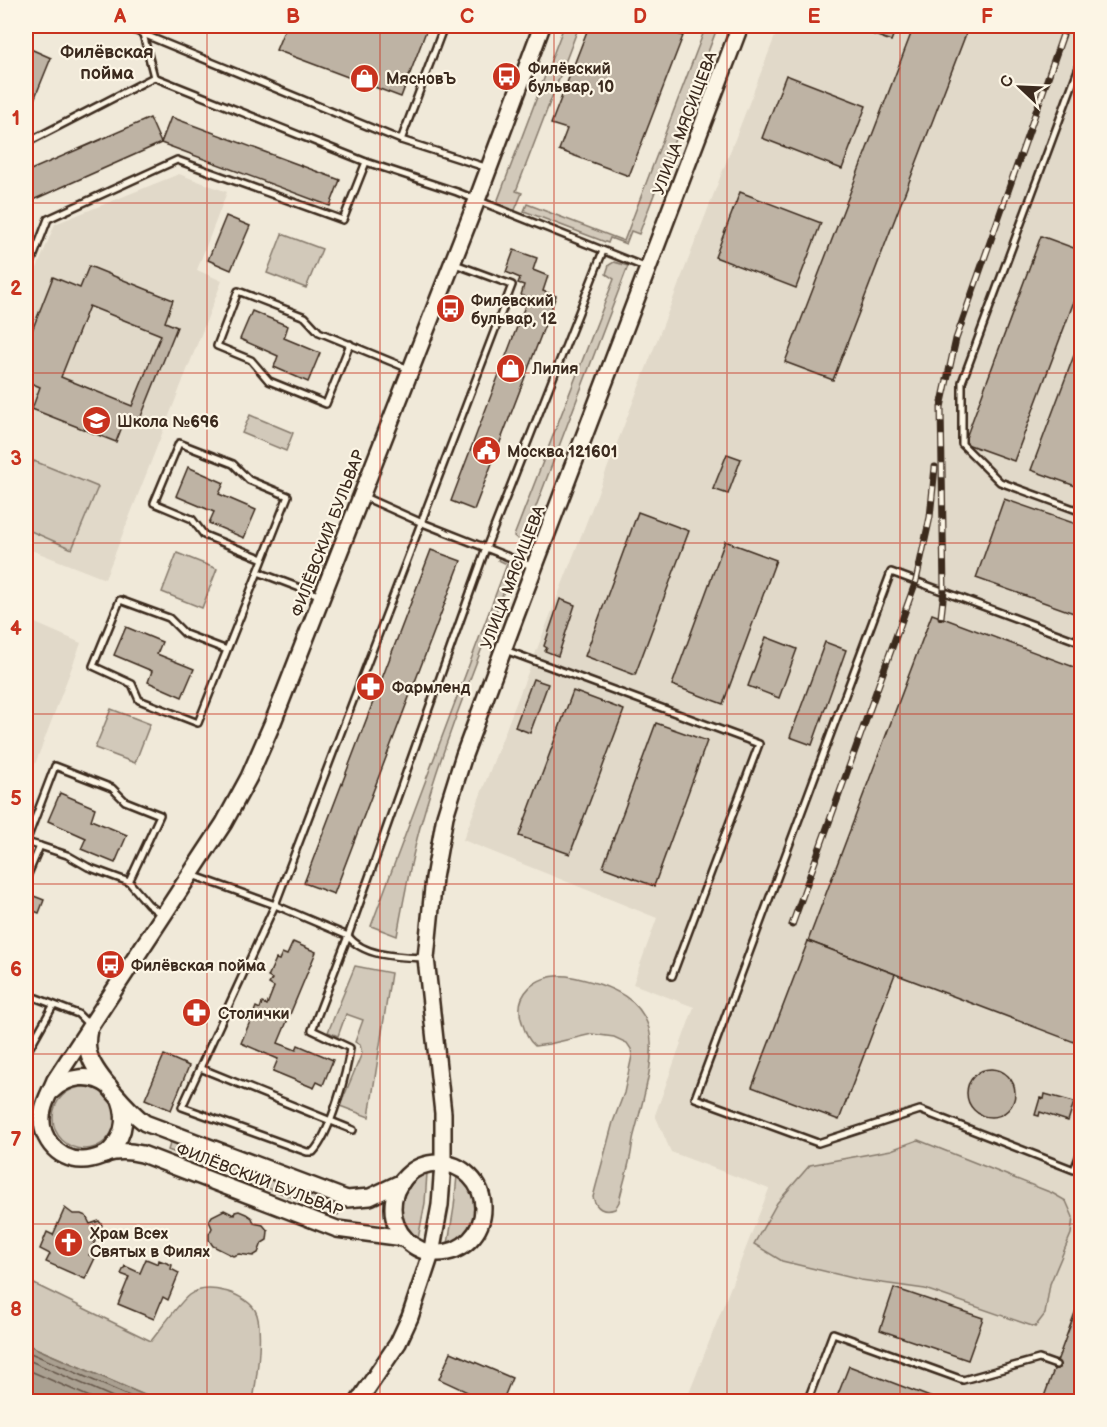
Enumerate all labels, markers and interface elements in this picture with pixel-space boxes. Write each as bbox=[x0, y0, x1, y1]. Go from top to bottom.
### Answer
text: A bbox=[113, 5, 127, 29]
text: B bbox=[286, 5, 300, 29]
text: C bbox=[460, 5, 474, 29]
text: D bbox=[633, 5, 647, 29]
text: E bbox=[808, 5, 821, 29]
text: F bbox=[981, 5, 993, 29]
district label: Филёвская пойма bbox=[60, 42, 154, 84]
street label: УЛИЦА МЯСИЩЕВА bbox=[649, 49, 722, 198]
north arrow bbox=[990, 57, 1050, 117]
place label: Филёвский бульвар, 10 bbox=[528, 60, 614, 97]
bus stop icon: Филёвский бульвар, 10 bbox=[491, 61, 523, 93]
shop icon: МясновЪ bbox=[349, 62, 381, 94]
place label: МясновЪ bbox=[386, 70, 456, 89]
text: С bbox=[997, 73, 1018, 91]
text: 1 bbox=[12, 107, 20, 131]
text: 2 bbox=[10, 277, 22, 301]
place label: Филевский бульвар, 12 bbox=[471, 292, 557, 329]
bus stop icon: Филевский бульвар, 12 bbox=[434, 293, 466, 325]
shop icon: Лилия bbox=[495, 352, 527, 384]
place label: Лилия bbox=[531, 360, 579, 379]
school or university icon: Школа №696 bbox=[80, 405, 112, 437]
place label: Школа №696 bbox=[117, 413, 219, 432]
public building icon: Москва 121601 bbox=[470, 435, 502, 467]
place label: Москва 121601 bbox=[507, 443, 617, 462]
text: 3 bbox=[10, 447, 22, 471]
street label: ФИЛЁВСКИЙ БУЛЬВАР bbox=[287, 447, 369, 619]
street label: УЛИЦА МЯСИЩЕВА bbox=[477, 503, 550, 652]
text: 4 bbox=[10, 617, 22, 641]
pharmacy icon: Фармленд bbox=[355, 671, 387, 703]
place label: Фармленд bbox=[392, 679, 471, 698]
text: 5 bbox=[10, 787, 22, 811]
bus stop icon: Филёвская пойма bbox=[94, 949, 126, 981]
place label: Филёвская пойма bbox=[131, 957, 266, 976]
text: 6 bbox=[10, 958, 22, 982]
pharmacy icon: Столички bbox=[181, 997, 213, 1029]
place label: Столички bbox=[218, 1005, 290, 1024]
text: 7 bbox=[10, 1128, 22, 1152]
street label: ФИЛЁВСКИЙ БУЛЬВАР bbox=[174, 1139, 346, 1221]
place label: Храм Всех Святых в Филях bbox=[89, 1225, 211, 1262]
church icon: Храм Всех Святых в Филях bbox=[53, 1226, 85, 1258]
text: 8 bbox=[10, 1298, 22, 1322]

